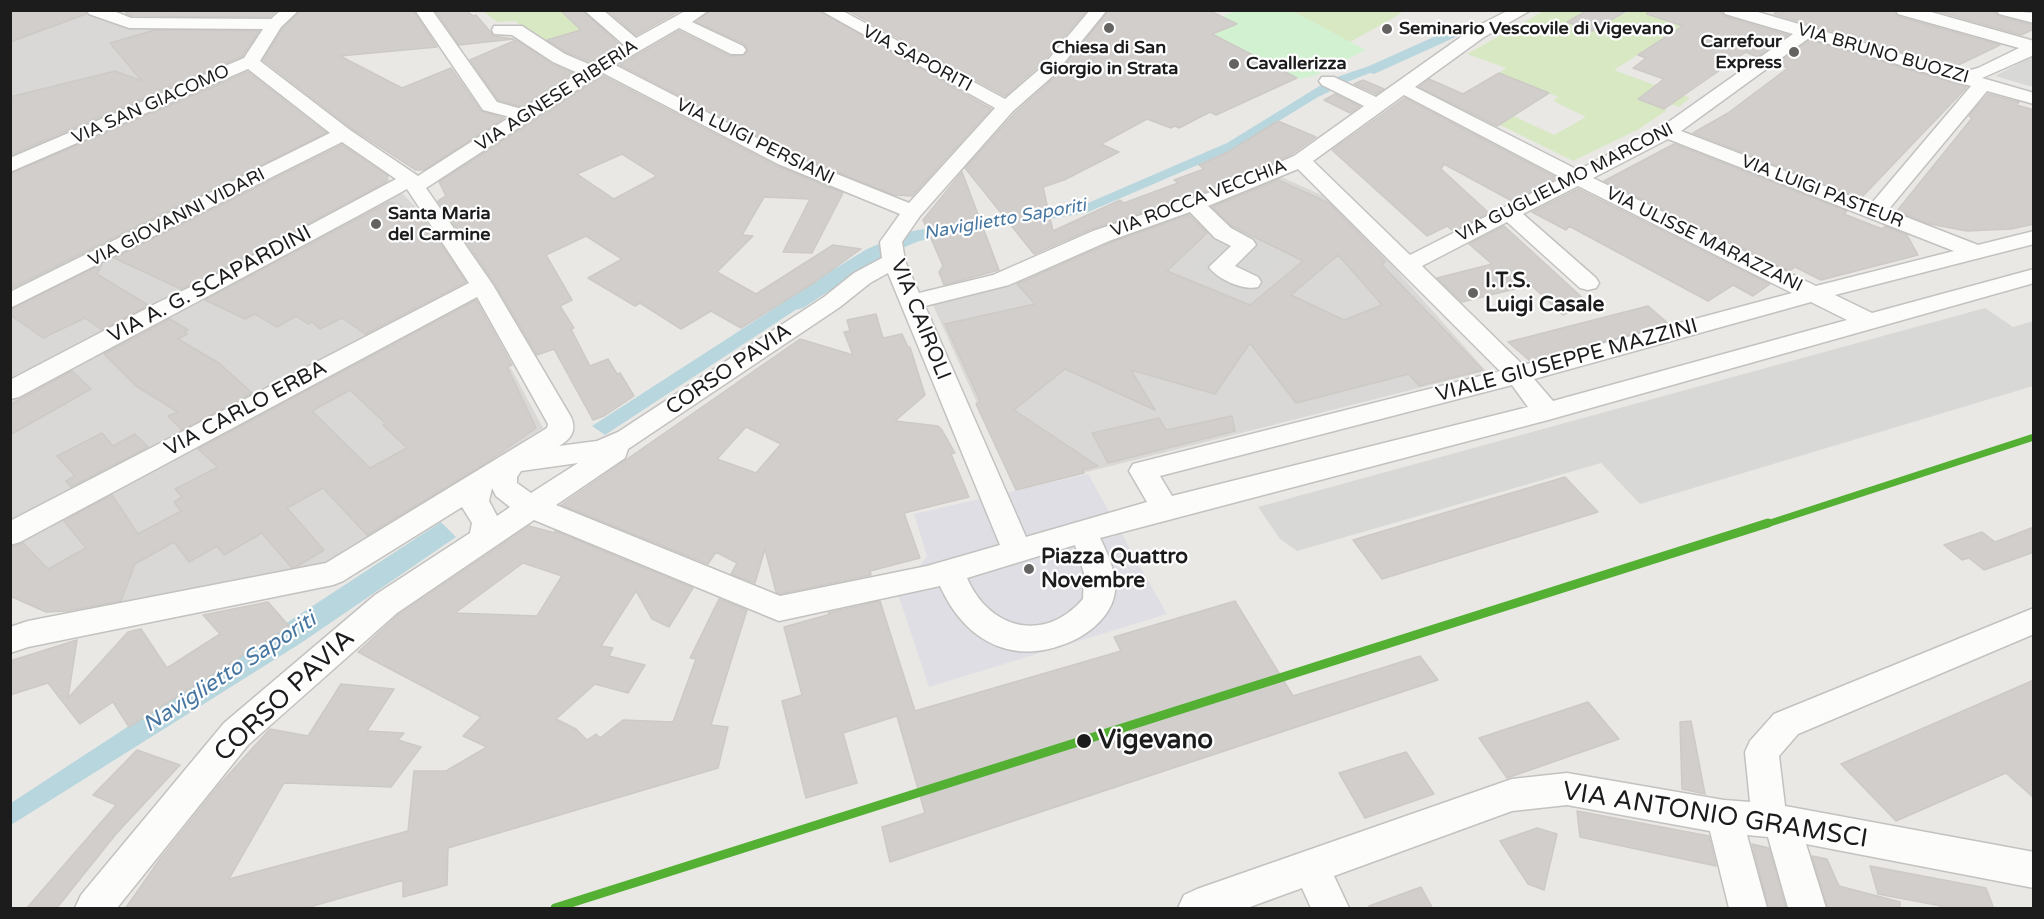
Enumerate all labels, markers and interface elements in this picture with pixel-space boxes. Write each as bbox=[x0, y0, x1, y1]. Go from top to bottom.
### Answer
place label: Seminario Vescovile di Vigevano bbox=[1399, 18, 1674, 40]
street label: VIA BRUNO BUOZZI bbox=[1795, 19, 1971, 89]
street label: VIA SAPORITI bbox=[859, 21, 975, 97]
marker: Chiesa di San Giorgio in Strata bbox=[1102, 21, 1116, 35]
marker: Seminario Vescovile di Vigevano bbox=[1380, 22, 1394, 36]
place label: Carrefour Express bbox=[1701, 31, 1782, 74]
street label: VIA AGNESE RIBERIA bbox=[472, 35, 642, 157]
place label: Chiesa di San Giorgio in Strata bbox=[1040, 37, 1178, 80]
marker: Carrefour Express bbox=[1787, 45, 1801, 59]
place label: Cavallerizza bbox=[1246, 53, 1347, 75]
marker: Cavallerizza bbox=[1227, 57, 1241, 71]
street label: VIA SAN GIACOMO bbox=[69, 61, 233, 149]
street label: VIA LUIGI PERSIANI bbox=[672, 94, 838, 190]
street label: VIA GUGLIELMO MARCONI bbox=[1453, 119, 1677, 247]
street label: VIA LUIGI PASTEUR bbox=[1738, 151, 1906, 233]
street label: VIA ROCCA VECCHIA bbox=[1108, 155, 1290, 243]
street label: VIA GIOVANNI VIDARI bbox=[85, 164, 269, 272]
street label: VIA ULISSE MARAZZANI bbox=[1602, 183, 1806, 297]
water label: Naviglietto Saporiti bbox=[922, 195, 1088, 245]
place label: Santa Maria del Carmine bbox=[388, 203, 491, 246]
marker: Santa Maria del Carmine bbox=[369, 217, 383, 231]
street label: VIA A. G. SCAPARDINI bbox=[104, 221, 316, 349]
street label: VIA CAIROLI bbox=[884, 256, 956, 384]
place label: I.T.S. Luigi Casale bbox=[1485, 268, 1604, 318]
marker: I.T.S. Luigi Casale bbox=[1466, 286, 1480, 300]
street label: VIALE GIUSEPPE MAZZINI bbox=[1433, 314, 1701, 408]
street label: CORSO PAVIA bbox=[662, 319, 796, 421]
street label: VIA CARLO ERBA bbox=[161, 356, 331, 462]
place label: Piazza Quattro Novembre bbox=[1041, 544, 1188, 594]
marker: Piazza Quattro Novembre bbox=[1022, 562, 1036, 576]
water label: Naviglietto Saporiti bbox=[139, 607, 321, 739]
street label: CORSO PAVIA bbox=[208, 623, 362, 769]
place label: Vigevano bbox=[1098, 725, 1213, 757]
marker: Vigevano bbox=[1075, 732, 1093, 750]
street label: VIA ANTONIO GRAMSCI bbox=[1560, 776, 1870, 856]

